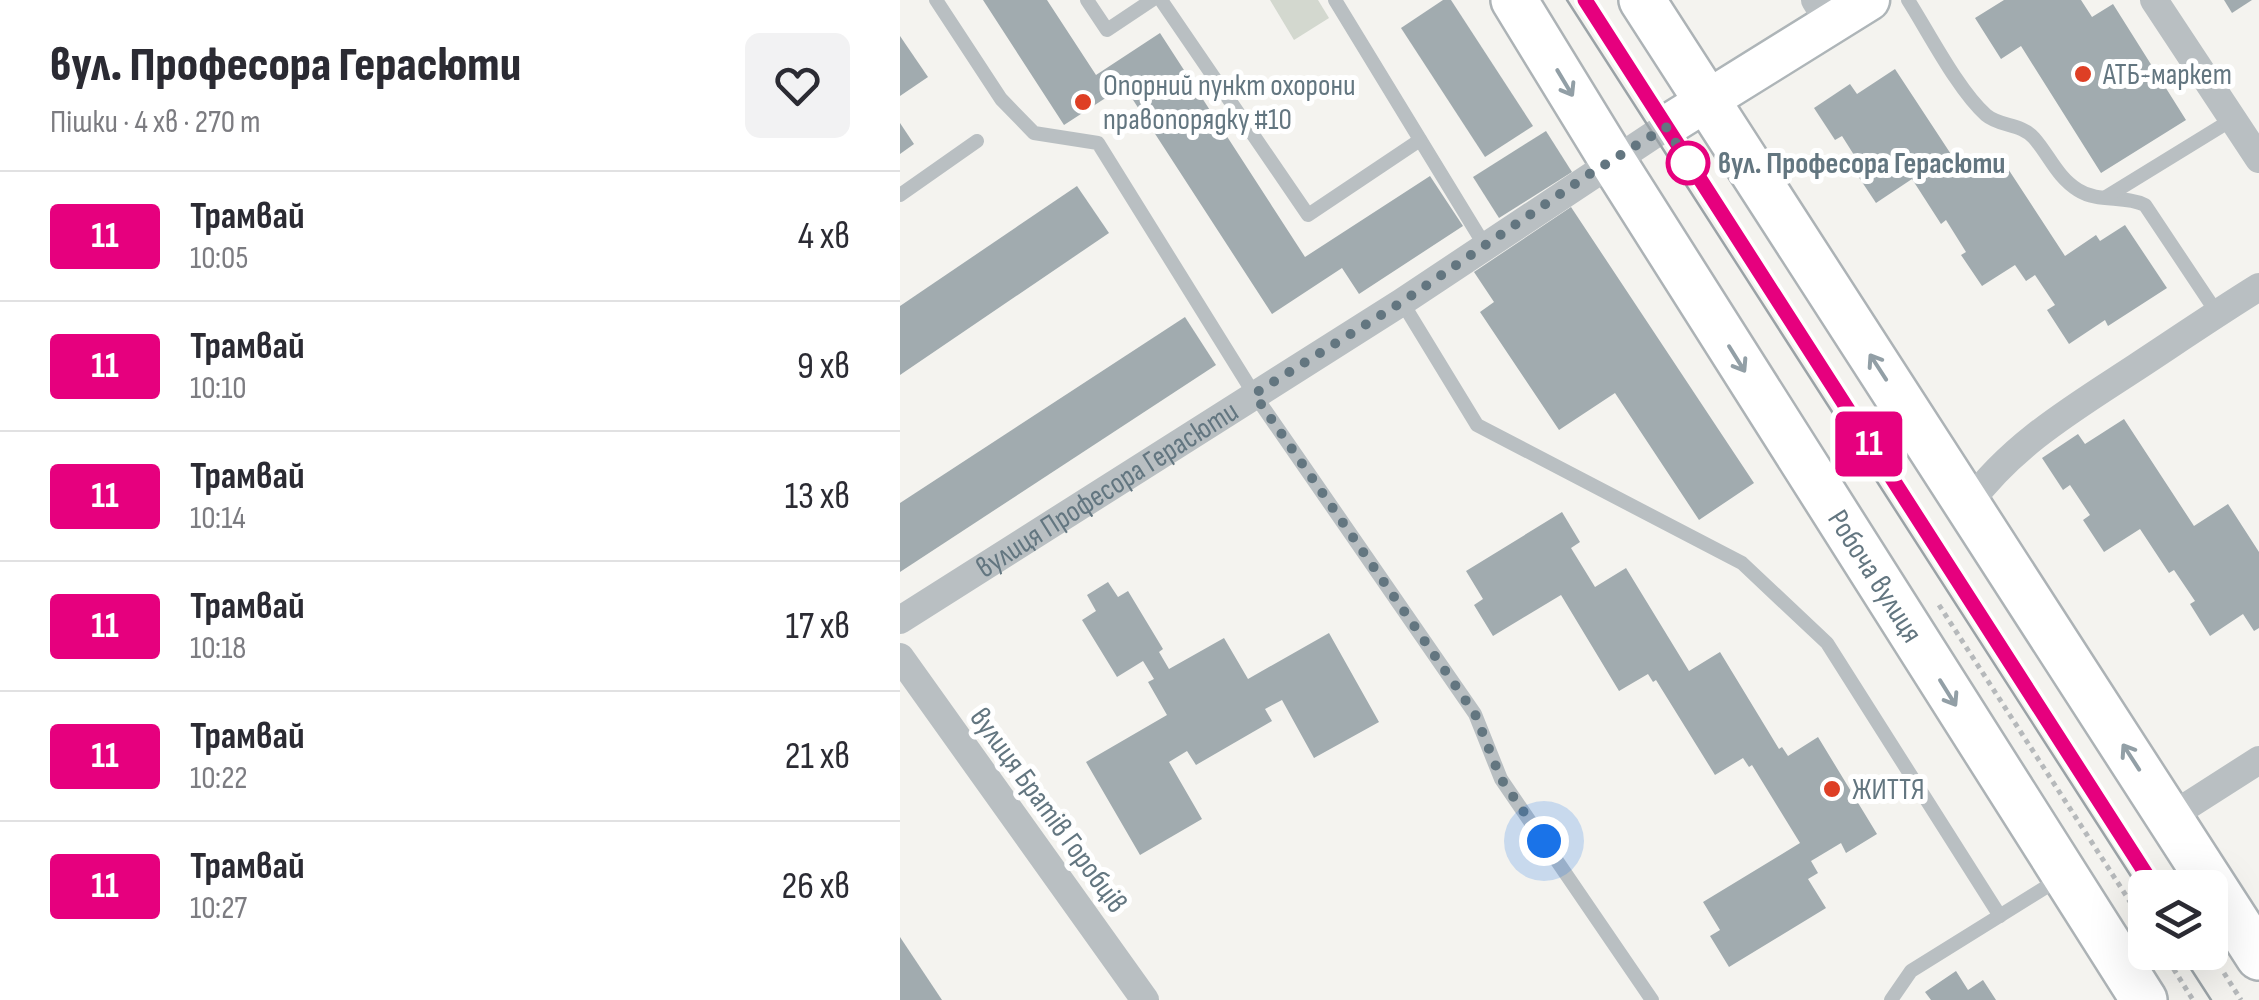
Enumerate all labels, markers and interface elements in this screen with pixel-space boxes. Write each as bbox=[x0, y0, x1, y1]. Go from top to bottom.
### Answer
button: heart bbox=[745, 33, 850, 138]
text: вул. Професора Герасюти bbox=[50, 37, 521, 94]
place label: АТБ-маркет bbox=[2102, 57, 2232, 93]
marker: АТБ-маркет bbox=[2072, 63, 2094, 85]
place label: Опорний пункт охорони правопорядку #10 bbox=[1103, 68, 1356, 138]
one-way arrow bbox=[1555, 68, 1575, 97]
marker: Опорний пункт охорони правопорядку #10 bbox=[1072, 91, 1094, 113]
text: Пішки · 4 хв · 270 m bbox=[50, 103, 261, 142]
marker: вул. Професора Герасюти bbox=[1667, 142, 1709, 184]
place label: вул. Професора Герасюти bbox=[1718, 146, 2005, 182]
text: Трамвай bbox=[190, 194, 305, 239]
text: 4 хв bbox=[798, 214, 850, 259]
text: 11 bbox=[91, 215, 119, 258]
text: 10:05 bbox=[190, 239, 248, 278]
text: Трамвай bbox=[190, 324, 305, 369]
text: 9 хв bbox=[797, 344, 850, 389]
one-way arrow bbox=[1727, 344, 1747, 373]
text: 11 bbox=[91, 345, 119, 388]
one-way arrow bbox=[1868, 353, 1889, 382]
text: 10:10 bbox=[190, 369, 247, 408]
street label: вулиця Професора Герасюти bbox=[970, 393, 1245, 586]
line badge: 11 bbox=[1824, 412, 1914, 476]
text: 11 bbox=[1855, 423, 1883, 466]
text: Трамвай bbox=[190, 454, 305, 499]
text: 13 хв bbox=[785, 474, 850, 519]
text: 11 bbox=[91, 475, 119, 518]
text: 10:14 bbox=[190, 499, 246, 538]
street label: Робоча вулиця bbox=[1819, 504, 1930, 649]
text: Трамвай bbox=[190, 584, 305, 629]
text: 17 хв bbox=[785, 604, 850, 649]
text: 11 bbox=[91, 605, 119, 648]
text: 10:18 bbox=[190, 629, 246, 668]
one-way arrow bbox=[1938, 678, 1958, 707]
street label: вулиця Братів Горобців bbox=[962, 701, 1135, 920]
text: Трамвай bbox=[190, 714, 305, 759]
text: 21 хв bbox=[785, 734, 850, 779]
text: 11 bbox=[91, 735, 119, 778]
one-way arrow bbox=[2121, 743, 2142, 771]
text: 10:22 bbox=[190, 759, 248, 798]
place label: ЖИТТЯ bbox=[1852, 772, 1925, 808]
marker: ЖИТТЯ bbox=[1821, 778, 1843, 800]
your location bbox=[1519, 816, 1569, 866]
text: Трамвай bbox=[190, 844, 305, 889]
text: 26 хв bbox=[782, 864, 850, 909]
text: 11 bbox=[91, 865, 119, 908]
map controls bbox=[2128, 870, 2228, 970]
button: layers bbox=[2128, 870, 2228, 970]
text: 10:27 bbox=[190, 889, 247, 928]

